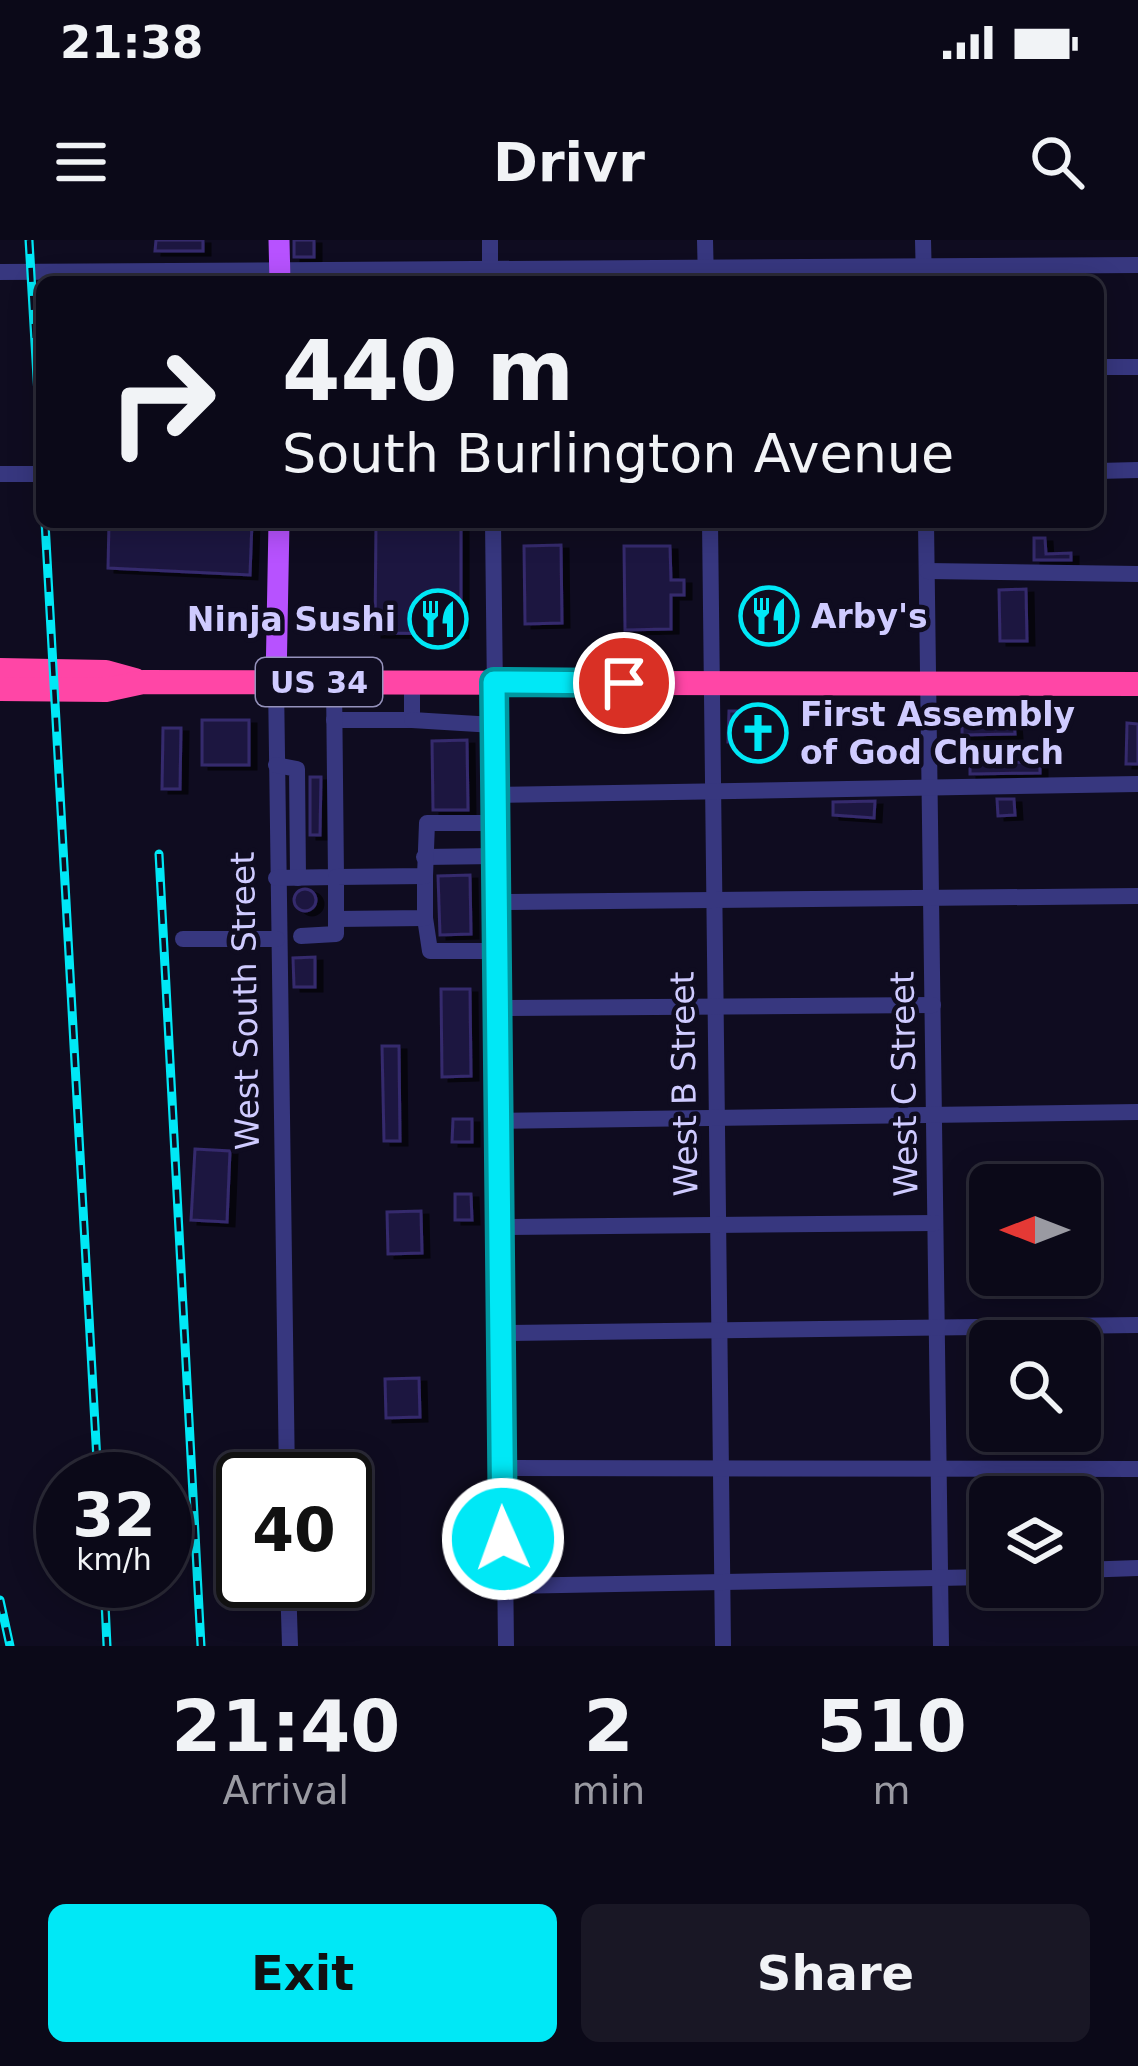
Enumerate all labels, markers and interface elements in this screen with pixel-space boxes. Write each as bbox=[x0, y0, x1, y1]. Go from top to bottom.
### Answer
text: 21:38 bbox=[60, 16, 203, 69]
icon: menu bbox=[48, 129, 114, 195]
icon: search bbox=[1024, 129, 1090, 195]
text: Drivr bbox=[493, 131, 645, 194]
text: 440 m bbox=[282, 322, 574, 420]
icon: right bbox=[84, 324, 240, 480]
text: South Burlington Avenue bbox=[282, 422, 954, 485]
restaurant icon: Arby's bbox=[738, 585, 800, 647]
restaurant icon: Ninja Sushi bbox=[407, 588, 469, 650]
place label: Arby's bbox=[811, 597, 928, 636]
place label: Ninja Sushi bbox=[187, 600, 396, 639]
pin bbox=[573, 632, 675, 734]
icon: arrive bbox=[591, 650, 657, 716]
road number: US 34 bbox=[256, 658, 382, 706]
place label: First Assembly of God Church bbox=[800, 695, 1075, 772]
church icon: First Assembly of God Church bbox=[727, 702, 789, 764]
street label: West South Street bbox=[223, 851, 267, 1150]
street label: West B Street bbox=[663, 971, 705, 1197]
street label: West C Street bbox=[883, 971, 925, 1197]
north arrow bbox=[969, 1164, 1101, 1296]
map controls bbox=[969, 1164, 1101, 1608]
button: search bbox=[969, 1320, 1101, 1452]
speed limit sign: 40 bbox=[216, 1452, 372, 1608]
position arrow bbox=[440, 1476, 566, 1602]
button: layers bbox=[969, 1476, 1101, 1608]
text: 32 bbox=[72, 1480, 156, 1550]
text: km/h bbox=[76, 1542, 152, 1577]
text: 21:40 bbox=[171, 1684, 400, 1768]
text: 2 bbox=[583, 1684, 633, 1768]
text: 510 bbox=[816, 1684, 967, 1768]
text: Arrival bbox=[222, 1768, 349, 1813]
text: min bbox=[572, 1768, 645, 1813]
text: m bbox=[873, 1768, 911, 1813]
button: Exit bbox=[48, 1904, 557, 2042]
button: Share bbox=[581, 1904, 1090, 2042]

